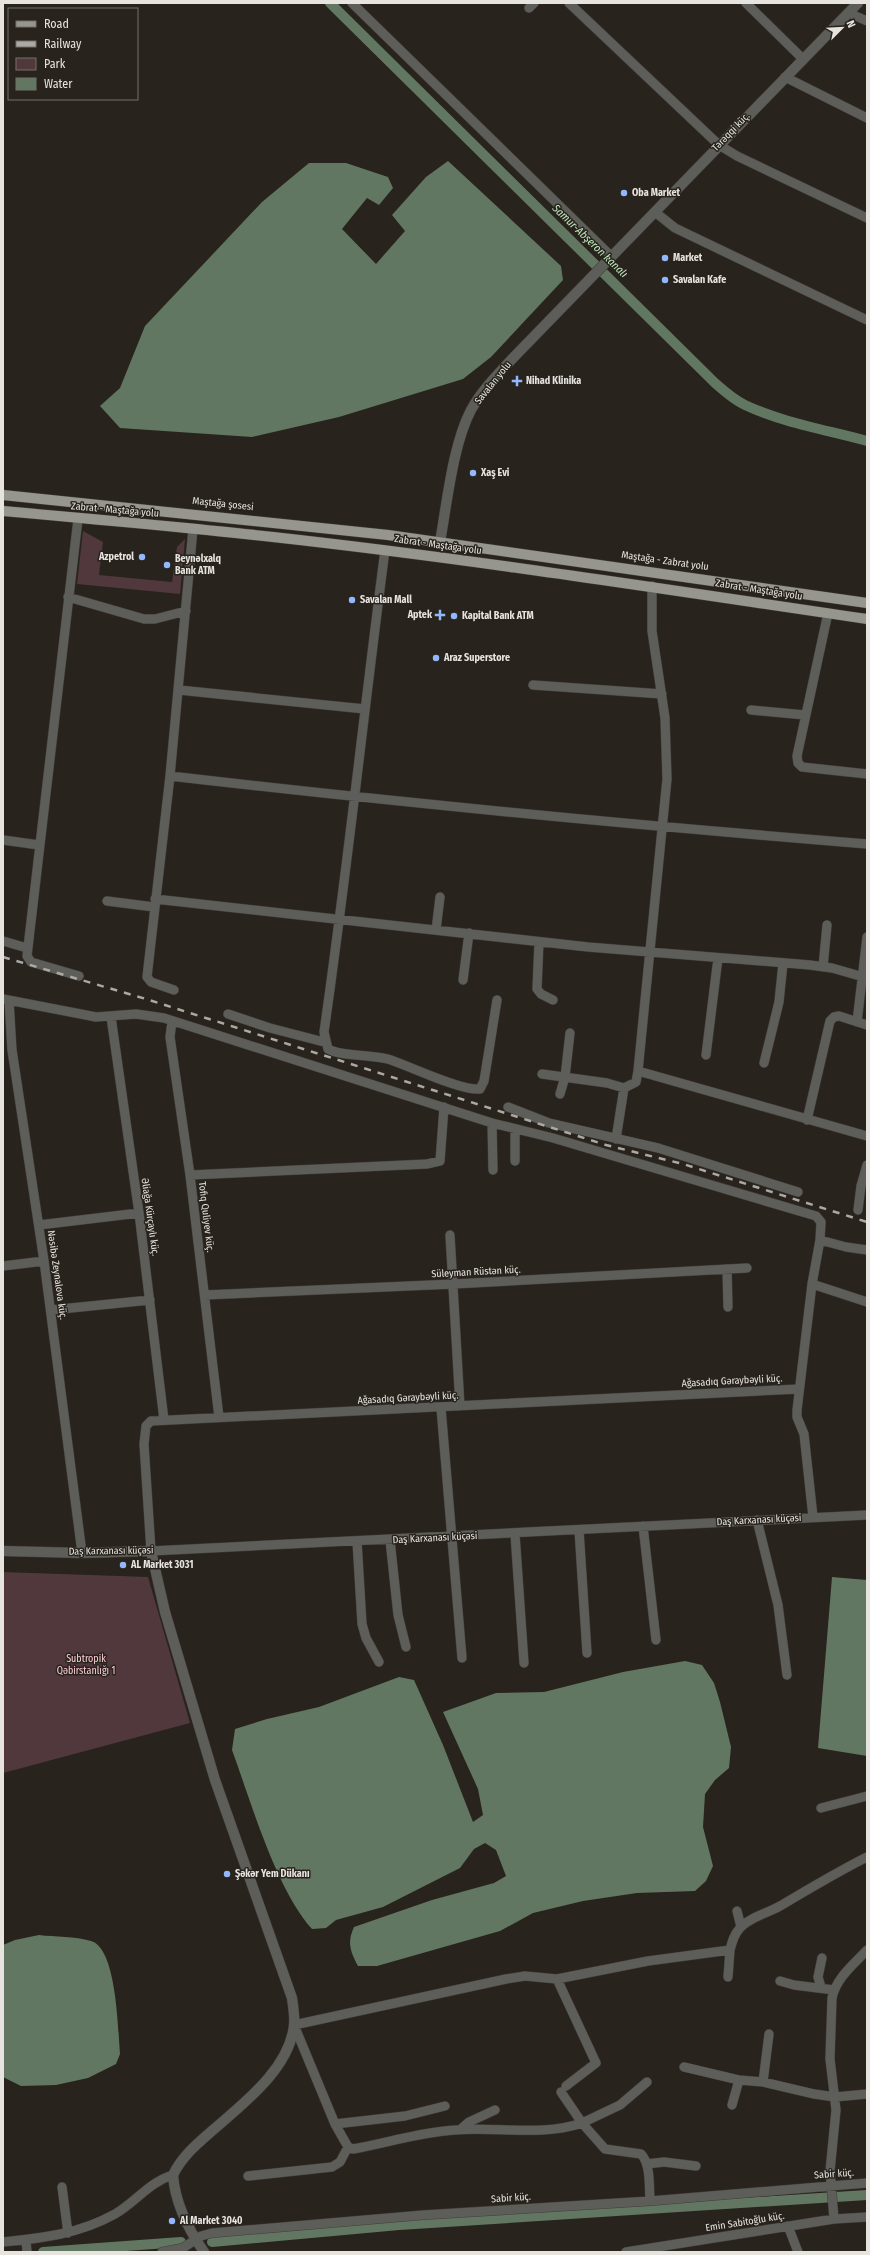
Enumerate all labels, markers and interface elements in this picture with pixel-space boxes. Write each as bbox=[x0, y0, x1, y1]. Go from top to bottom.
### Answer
legend bbox=[8, 8, 138, 100]
north arrow bbox=[822, 8, 862, 48]
text: Road bbox=[44, 17, 69, 31]
text: N bbox=[843, 18, 858, 30]
text: Railway bbox=[44, 37, 82, 51]
text: Park bbox=[44, 57, 66, 71]
text: Water bbox=[44, 77, 73, 91]
street label: Tərəqqi küç. bbox=[710, 110, 752, 154]
place label: Oba Market bbox=[632, 187, 681, 199]
marker: Oba Market bbox=[619, 188, 629, 198]
water label: Samur-Abşeron kanalı bbox=[549, 201, 631, 280]
place label: Market bbox=[673, 252, 703, 264]
marker: Market bbox=[660, 253, 670, 263]
place label: Savalan Kafe bbox=[673, 274, 726, 286]
marker: Savalan Kafe bbox=[660, 275, 670, 285]
street label: Savalan yolu bbox=[472, 359, 514, 407]
marker: Nihad Klinika bbox=[511, 375, 523, 387]
place label: Nihad Klinika bbox=[526, 375, 581, 387]
place label: Xaş Evi bbox=[480, 467, 510, 479]
marker: Xaş Evi bbox=[468, 468, 478, 478]
street label: Maştağa şosesi bbox=[192, 495, 254, 513]
street label: Zabrat - Maştağa yolu bbox=[71, 500, 159, 520]
street label: Zabrat - Maştağa yolu bbox=[394, 533, 482, 557]
street label: Maştağa - Zabrat yolu bbox=[621, 549, 709, 573]
place label: Azpetrol bbox=[98, 551, 134, 563]
marker: Azpetrol bbox=[137, 552, 147, 562]
place label: Beynəlxalq Bank ATM bbox=[175, 553, 221, 577]
marker: Beynəlxalq Bank ATM bbox=[162, 560, 172, 570]
street label: Zabrat - Maştağa yolu bbox=[715, 577, 803, 603]
place label: Savalan Mall bbox=[360, 594, 412, 606]
marker: Savalan Mall bbox=[347, 595, 357, 605]
place label: Aptek bbox=[407, 609, 433, 621]
marker: Aptek bbox=[435, 610, 445, 620]
place label: Kapital Bank ATM bbox=[462, 610, 534, 622]
marker: Kapital Bank ATM bbox=[449, 611, 459, 621]
place label: Araz Superstore bbox=[443, 652, 510, 664]
marker: Araz Superstore bbox=[431, 653, 441, 663]
street label: Əliağa Kürçaylı küç. bbox=[139, 1177, 161, 1257]
street label: Tofiq Quliyev küç. bbox=[196, 1181, 216, 1253]
street label: Nəsibə Zeynalova küç. bbox=[45, 1230, 69, 1320]
street label: Süleyman Rüstən küç. bbox=[431, 1264, 521, 1280]
street label: Ağasadıq Gəraybəyli küç. bbox=[681, 1372, 783, 1390]
street label: Ağasadıq Gəraybəyli küç. bbox=[357, 1389, 459, 1407]
street label: Daş Karxanası küçəsi bbox=[716, 1512, 802, 1528]
street label: Daş Karxanası küçəsi bbox=[392, 1530, 478, 1546]
street label: Daş Karxanası küçəsi bbox=[68, 1544, 154, 1558]
place label: AL Market 3031 bbox=[130, 1559, 193, 1571]
marker: AL Market 3031 bbox=[118, 1560, 128, 1570]
park label: Subtropik Qəbirstanlığı 1 bbox=[57, 1653, 115, 1677]
place label: Şəkər Yem Dükanı bbox=[235, 1868, 310, 1880]
marker: Şəkər Yem Dükanı bbox=[222, 1869, 232, 1879]
street label: Sabir küç. bbox=[814, 2167, 854, 2181]
street label: Sabir küç. bbox=[491, 2191, 531, 2205]
street label: Emin Sabitoğlu küç. bbox=[705, 2210, 785, 2234]
place label: Al Market 3040 bbox=[179, 2215, 243, 2227]
marker: Al Market 3040 bbox=[167, 2216, 177, 2226]

